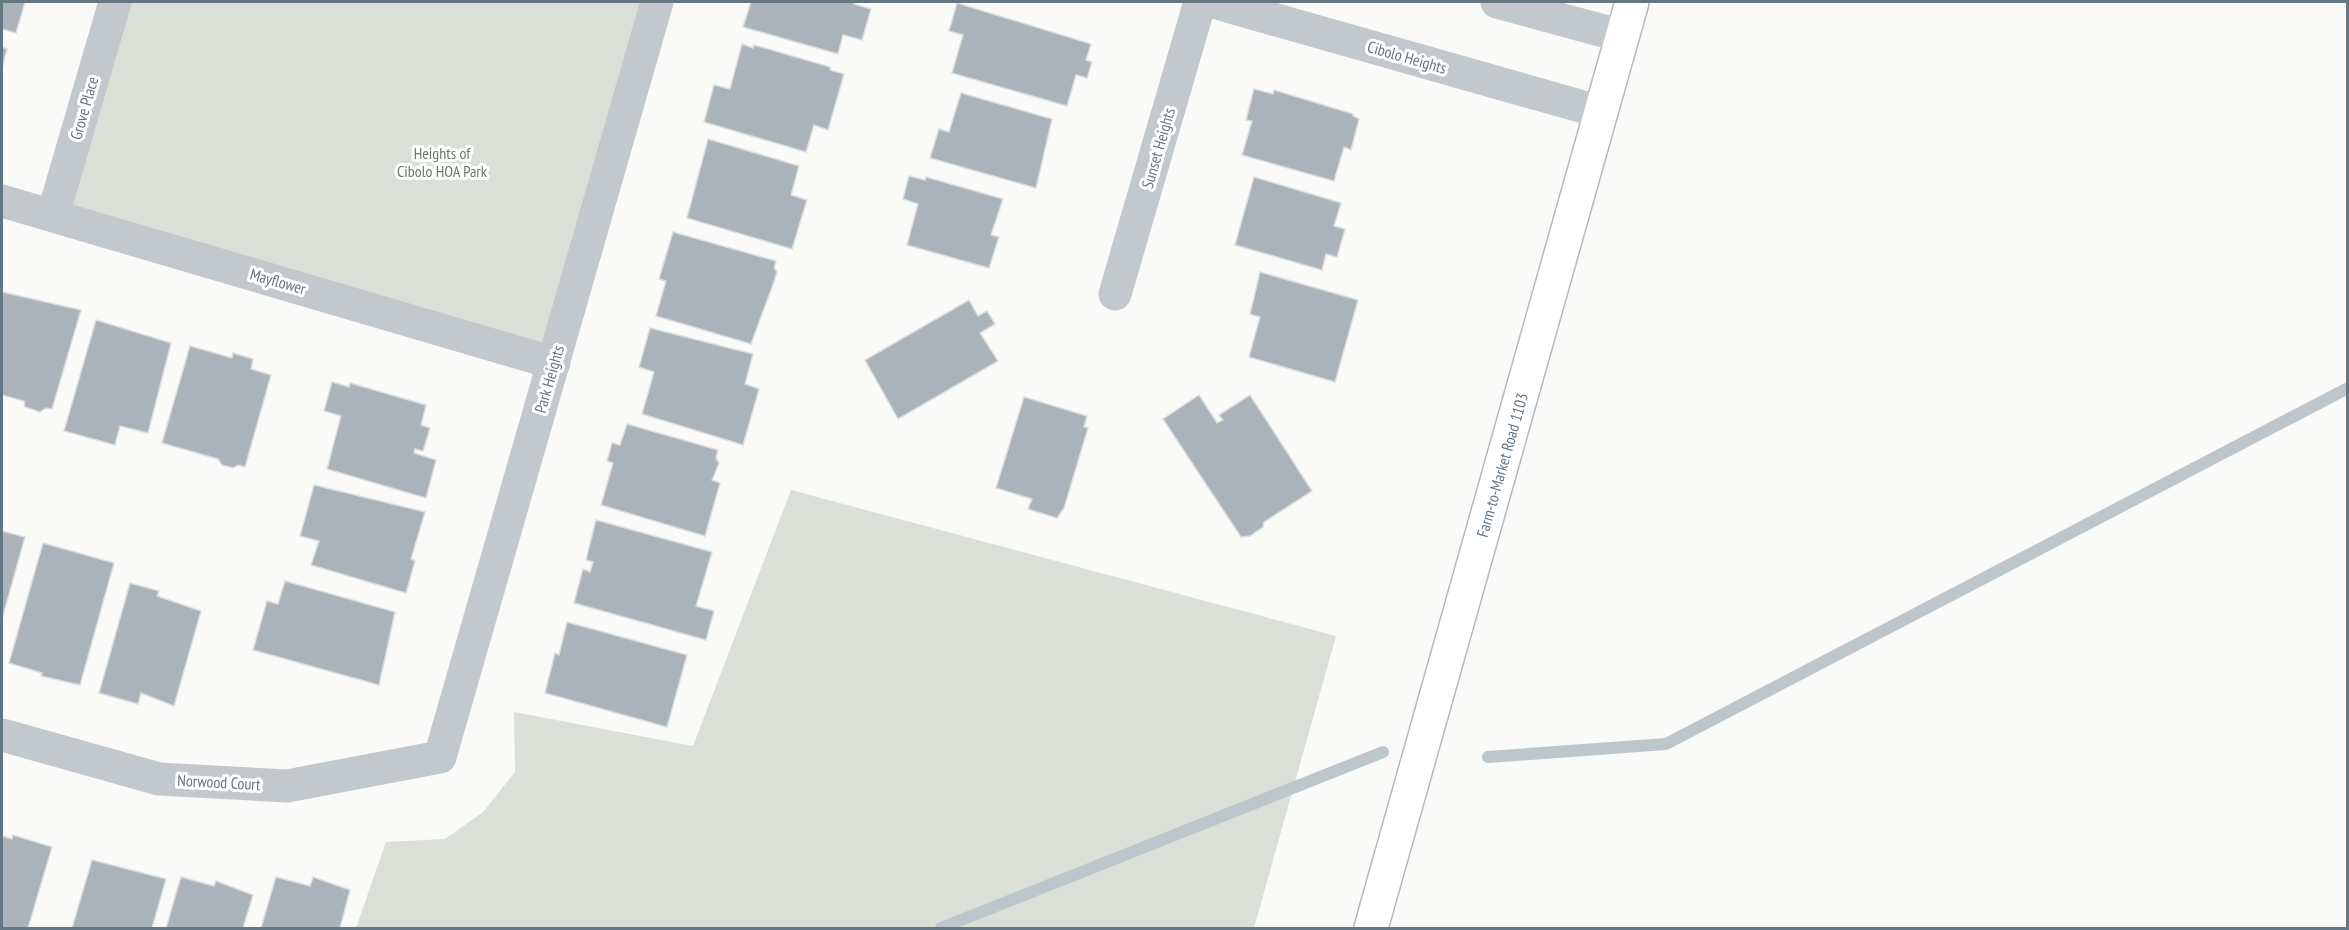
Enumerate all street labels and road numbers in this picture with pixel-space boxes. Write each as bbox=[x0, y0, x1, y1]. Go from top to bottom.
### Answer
street label: Cibolo Heights bbox=[1365, 36, 1449, 78]
street label: Grove Place bbox=[65, 74, 103, 142]
street label: Sunset Heights bbox=[1137, 105, 1179, 191]
street label: Mayflower bbox=[248, 264, 309, 299]
street label: Park Heights bbox=[530, 343, 568, 415]
street label: Farm-to-Market Road 1103 bbox=[1472, 391, 1532, 539]
street label: Norwood Court bbox=[177, 770, 262, 794]

